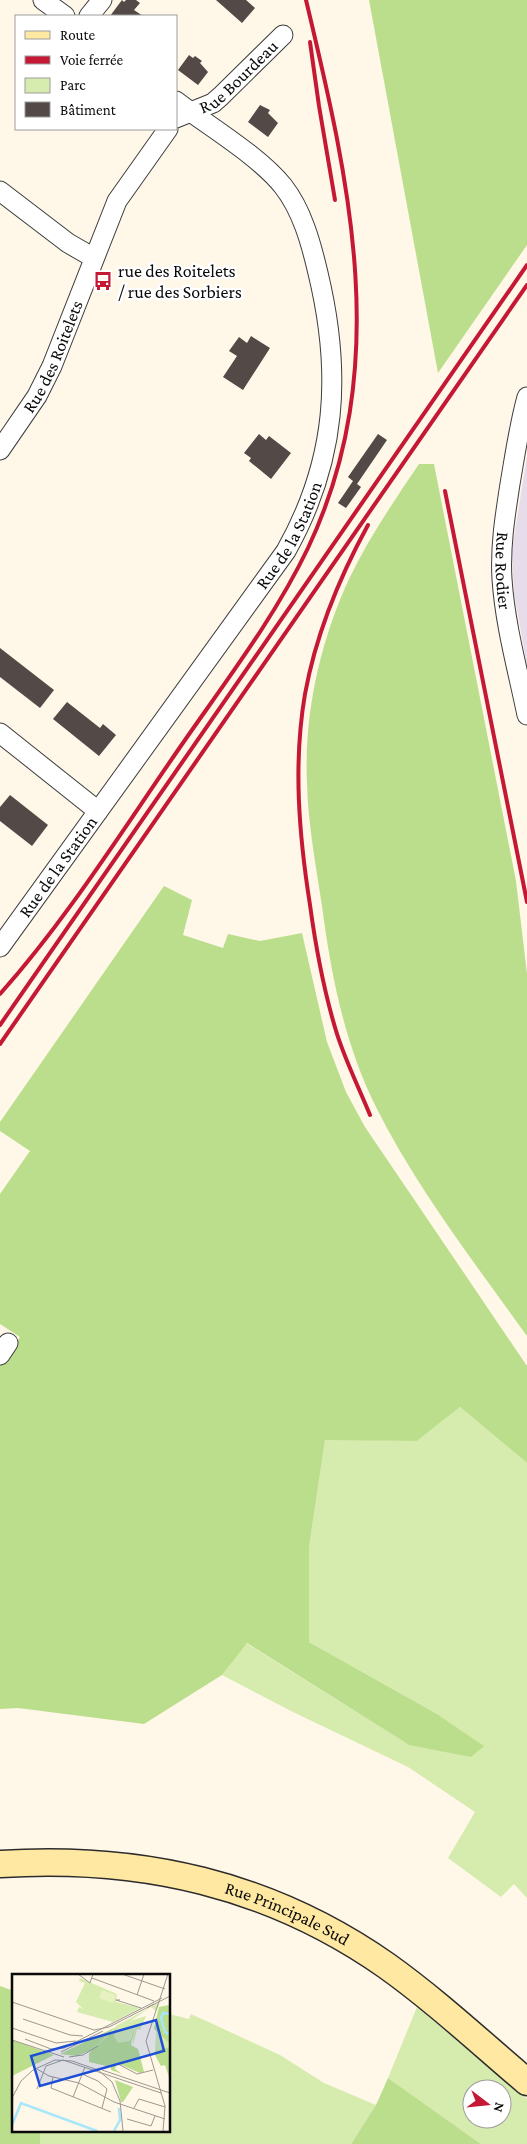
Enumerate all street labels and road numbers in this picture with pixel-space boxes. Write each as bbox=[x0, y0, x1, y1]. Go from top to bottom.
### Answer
street label: Rue Bourdeau bbox=[196, 36, 282, 118]
street label: Rue des Roitelets bbox=[19, 298, 87, 417]
street label: Rue de la Station bbox=[252, 479, 326, 593]
street label: Rue Rodier bbox=[492, 531, 515, 611]
street label: Rue de la Station bbox=[15, 812, 101, 921]
street label: Rue Principale Sud bbox=[223, 1878, 353, 1950]

